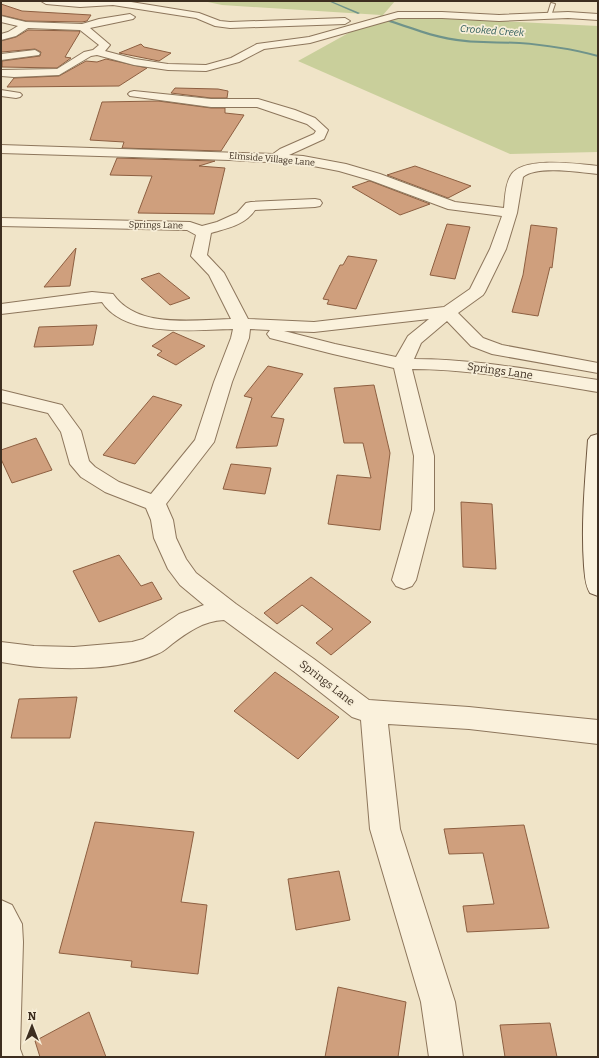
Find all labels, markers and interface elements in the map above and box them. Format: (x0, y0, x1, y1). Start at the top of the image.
water label: Crooked Creek (460, 23, 525, 39)
street label: Elmside Village Lane (229, 150, 316, 168)
street label: Springs Lane (129, 220, 183, 230)
street label: Springs Lane (466, 360, 534, 382)
street label: Springs Lane (297, 657, 357, 709)
north arrow (12, 1006, 52, 1046)
text: N (28, 1010, 37, 1023)

